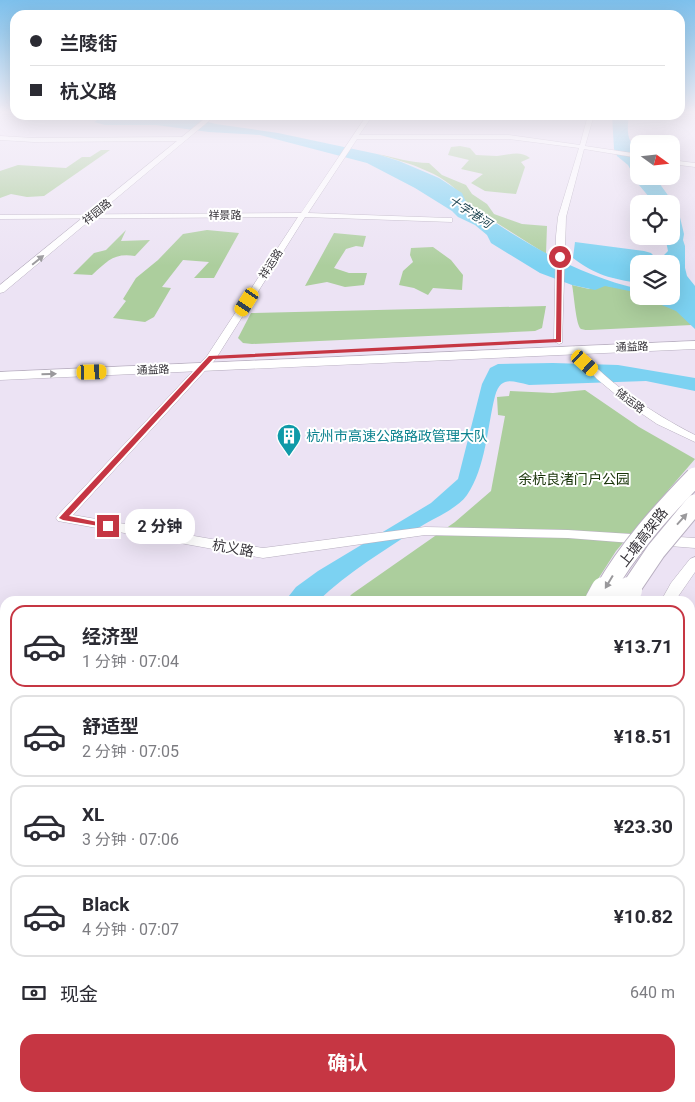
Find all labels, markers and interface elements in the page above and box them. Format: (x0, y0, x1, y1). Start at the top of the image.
text: 兰陵街 (60, 32, 117, 55)
text: 杭义路 (60, 80, 117, 103)
north arrow (630, 135, 680, 185)
map controls (630, 135, 680, 305)
water label: 十字港河 (446, 193, 496, 232)
button: locate (630, 195, 680, 245)
street label: 祥园路 (80, 197, 114, 227)
street label: 祥景路 (209, 209, 242, 222)
route start (549, 246, 571, 268)
street label: 祥运路 (257, 247, 285, 281)
one-way arrow (31, 254, 44, 265)
button: layers (630, 255, 680, 305)
car (232, 285, 261, 319)
street label: 通益路 (615, 340, 649, 354)
car (568, 347, 601, 379)
street label: 通益路 (136, 363, 170, 377)
car (76, 364, 107, 380)
one-way arrow (41, 370, 57, 378)
street label: 储运路 (613, 386, 647, 416)
building icon: 杭州市高速公路路政管理大队 (276, 423, 302, 457)
place label: 杭州市高速公路路政管理大队 (306, 428, 488, 444)
park label: 余杭良渚门户公园 (518, 471, 630, 487)
street label: 上塘高架路 (615, 504, 671, 570)
callout: 2 分钟 (126, 508, 196, 544)
one-way arrow (676, 512, 687, 525)
route end (97, 515, 119, 537)
text: 2 分钟 (137, 517, 183, 536)
street label: 杭义路 (211, 536, 255, 560)
one-way arrow (604, 576, 613, 589)
icon: car (22, 624, 67, 669)
text: 经济型 (82, 625, 139, 648)
text: ¥13.71 (614, 635, 673, 658)
text: 1 分钟 · 07:04 (82, 652, 179, 671)
icon: car (22, 714, 67, 759)
text: 舒适型 (82, 715, 139, 738)
text: ¥18.51 (614, 725, 673, 748)
text: 2 分钟 · 07:05 (82, 742, 179, 761)
text: XL (82, 803, 104, 826)
icon: car (22, 804, 67, 849)
text: ¥23.30 (614, 815, 673, 838)
text: 3 分钟 · 07:06 (82, 830, 179, 849)
text: Black (82, 893, 129, 916)
icon: car (22, 894, 67, 939)
text: ¥10.82 (614, 905, 673, 928)
text: 4 分钟 · 07:07 (82, 920, 179, 939)
icon: cash (20, 979, 48, 1007)
text: 现金 (60, 983, 98, 1006)
text: 640 m (630, 983, 675, 1002)
button: 确认 (20, 1034, 675, 1092)

